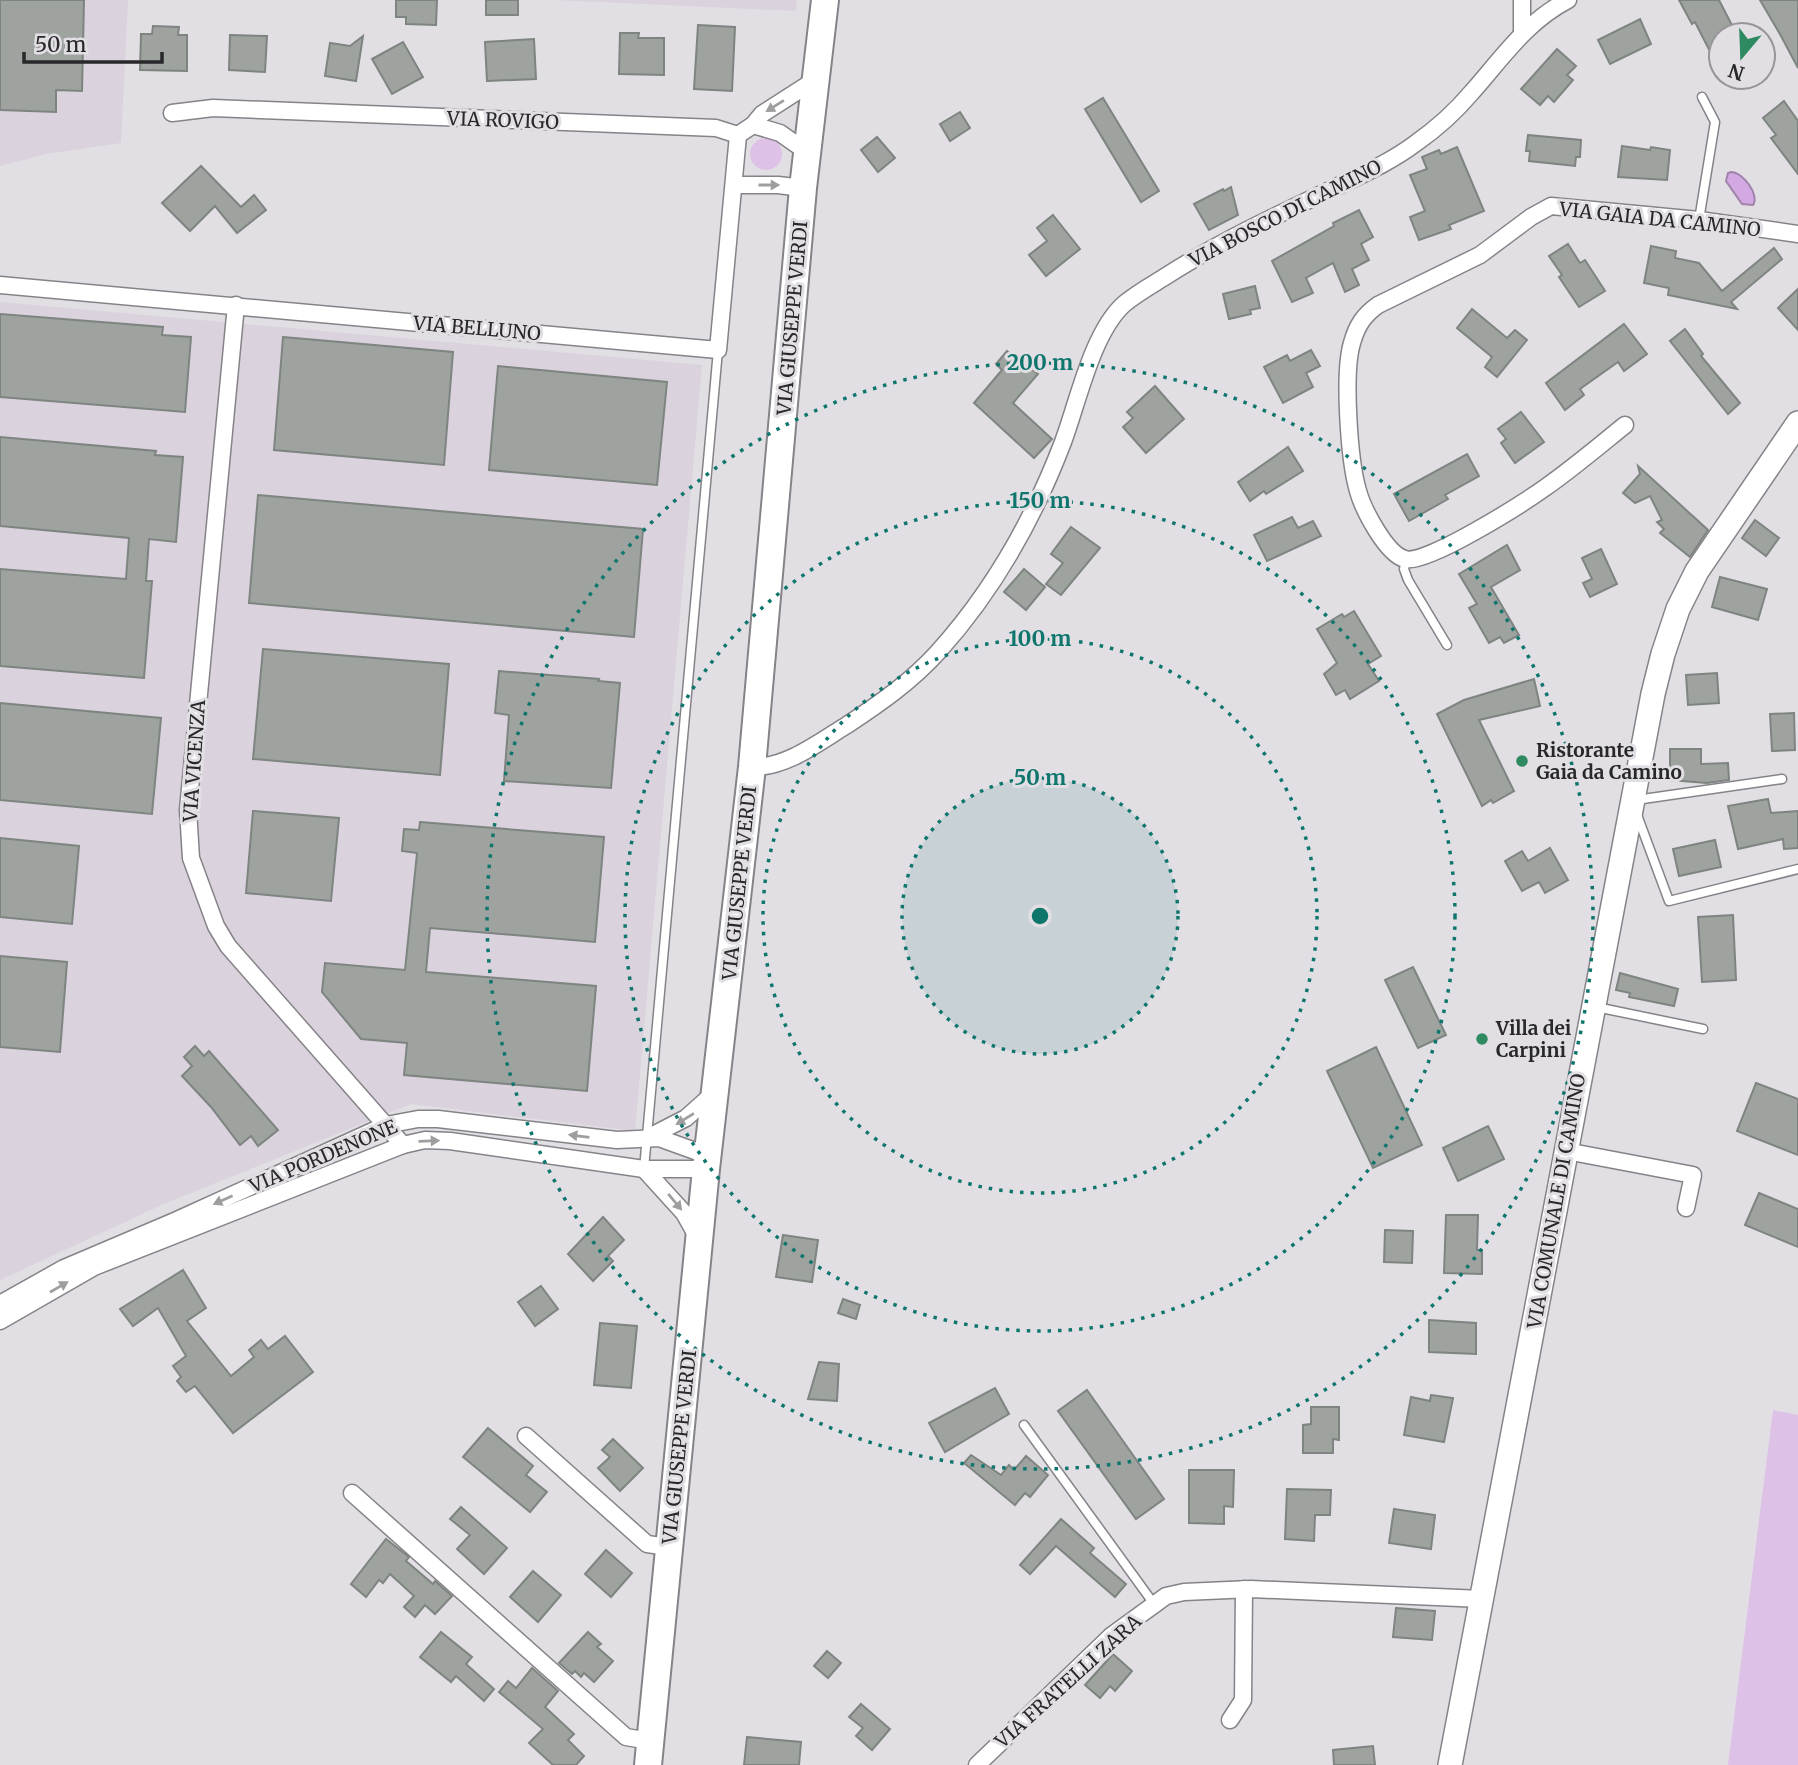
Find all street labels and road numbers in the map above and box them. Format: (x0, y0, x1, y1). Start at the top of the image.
street label: VIA ROVIGO (446, 106, 560, 134)
street label: VIA BOSCO DI CAMINO (1184, 154, 1385, 272)
street label: VIA GAIA DA CAMINO (1557, 196, 1762, 242)
street label: VIA GIUSEPPE VERDI (771, 220, 812, 417)
street label: VIA BELLUNO (411, 310, 542, 346)
street label: VIA VICENZA (178, 698, 210, 824)
street label: VIA GIUSEPPE VERDI (717, 785, 761, 982)
street label: VIA COMUNALE DI CAMINO (1522, 1071, 1590, 1331)
street label: VIA PORDENONE (245, 1114, 400, 1198)
street label: VIA GIUSEPPE VERDI (657, 1349, 701, 1546)
street label: VIA FRATELLI ZARA (989, 1609, 1147, 1754)

